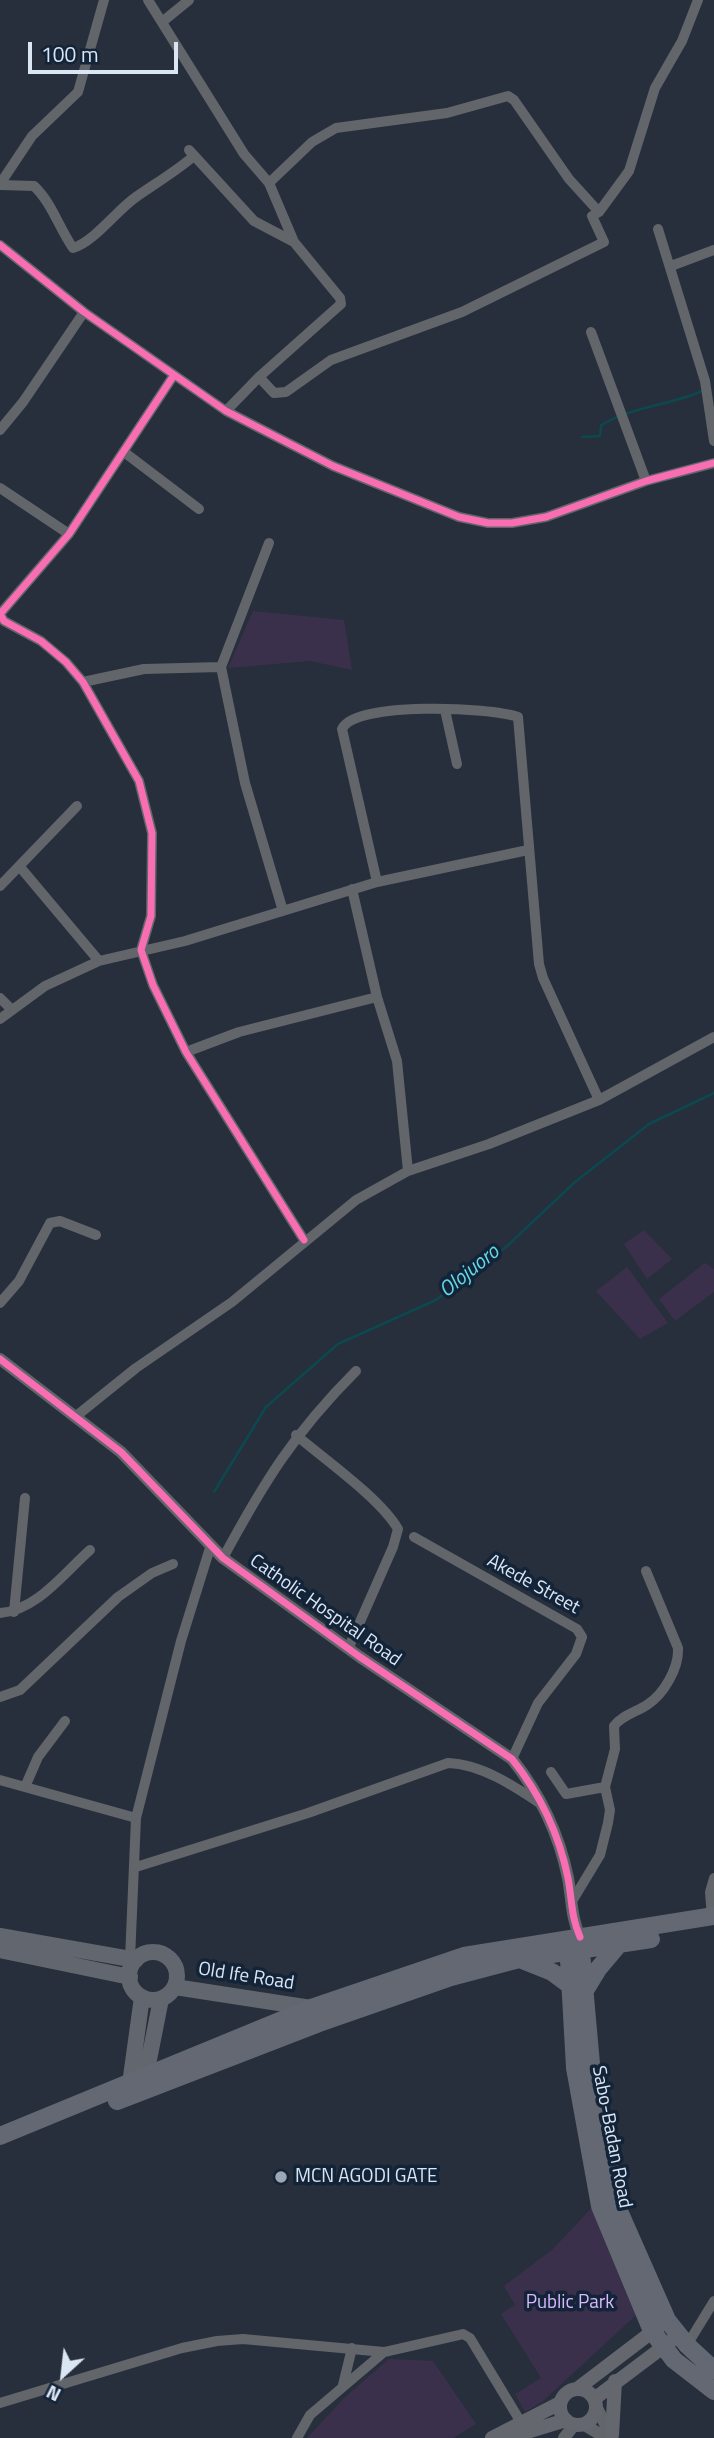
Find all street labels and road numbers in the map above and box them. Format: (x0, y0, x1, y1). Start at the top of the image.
street label: Catholic Hospital Road (245, 1550, 405, 1672)
street label: Akede Street (483, 1550, 583, 1620)
street label: Old Ife Road (196, 1958, 296, 1996)
street label: Sabo-Badan Road (586, 2064, 636, 2210)

